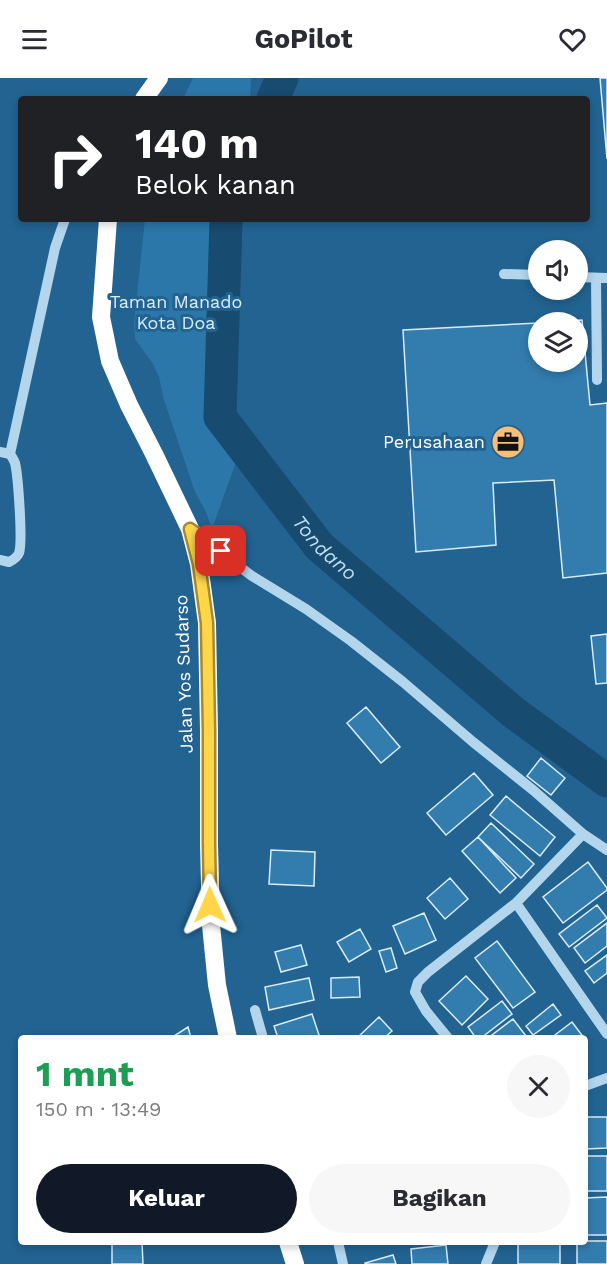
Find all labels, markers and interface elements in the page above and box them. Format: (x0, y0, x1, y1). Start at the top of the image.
icon: menu (18, 23, 51, 56)
text: GoPilot (254, 23, 353, 55)
icon: heart (556, 23, 589, 56)
text: 140 m (135, 119, 259, 168)
icon: right (36, 120, 114, 198)
text: Belok kanan (135, 169, 296, 201)
map controls (528, 240, 588, 372)
button: sound (528, 240, 588, 300)
park label: Taman Manado Kota Doa (110, 291, 242, 333)
button: layers (528, 312, 588, 372)
office icon: Perusahaan (490, 424, 526, 460)
place label: Perusahaan (383, 431, 485, 452)
water label: Tondano (288, 510, 362, 585)
pin (195, 525, 246, 576)
icon: arrive (204, 534, 237, 567)
street label: Jalan Yos Sudarso (170, 594, 197, 754)
position arrow (178, 873, 242, 937)
text: 1 mnt (36, 1053, 134, 1095)
button: close (507, 1055, 570, 1118)
text: 150 m · 13:49 (36, 1097, 161, 1121)
button: Keluar (36, 1164, 297, 1233)
button: Bagikan (309, 1164, 570, 1233)

